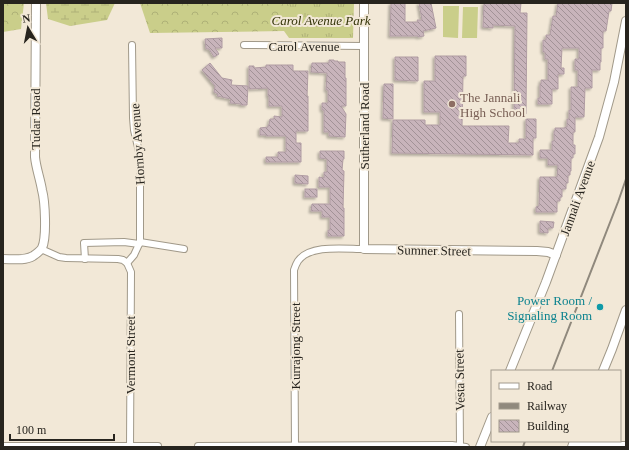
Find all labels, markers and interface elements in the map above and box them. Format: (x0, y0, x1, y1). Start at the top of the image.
north arrow (8, 8, 48, 48)
text: N (21, 12, 31, 25)
park label: Carol Avenue Park (272, 13, 371, 28)
street label: Carol Avenue (269, 39, 340, 54)
street label: Sutherland Road (357, 82, 372, 170)
street label: Tudar Road (28, 88, 43, 150)
place label: The Jannali High School (460, 90, 526, 120)
marker: The Jannali High School (447, 99, 457, 109)
street label: Hornby Avenue (127, 102, 148, 185)
street label: Jannali Avenue (557, 158, 598, 238)
street label: Sumner Street (397, 242, 472, 259)
place label: Power Room / Signaling Room (507, 293, 592, 323)
street label: Kurrajong Street (288, 302, 303, 390)
marker: Power Room / Signaling Room (595, 302, 605, 312)
street label: Vermont Street (123, 315, 138, 394)
street label: Vesta Street (451, 349, 468, 411)
legend (491, 370, 621, 442)
text: Road (527, 379, 552, 393)
text: Railway (527, 399, 567, 413)
scale bar (10, 416, 114, 442)
text: Building (527, 419, 569, 433)
text: 100 m (16, 423, 47, 437)

